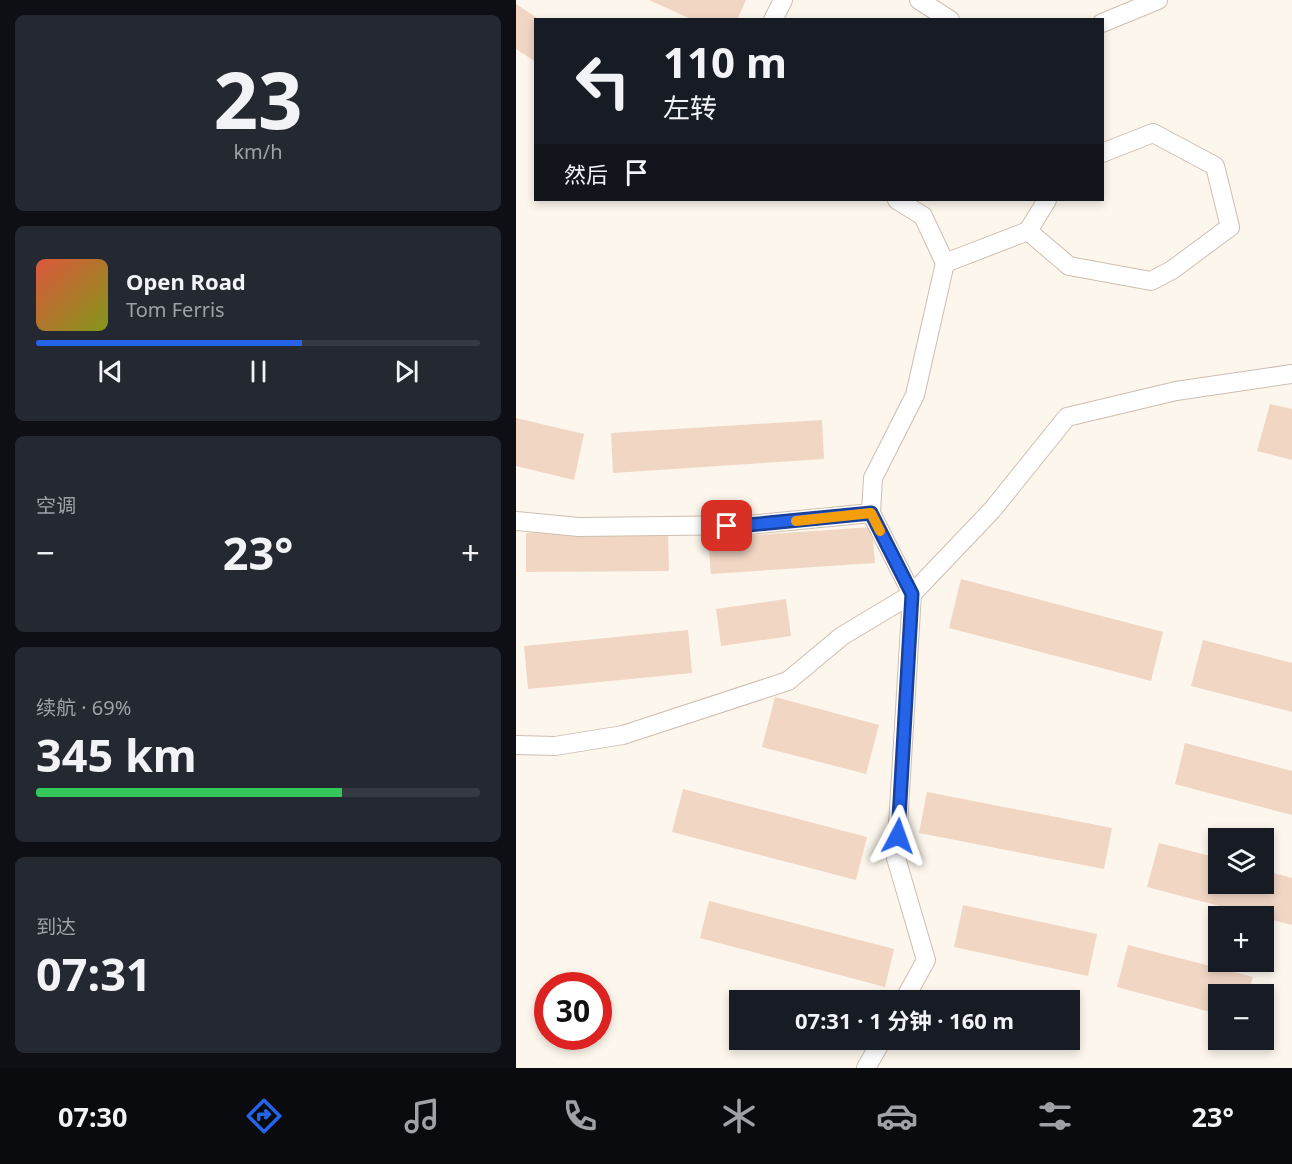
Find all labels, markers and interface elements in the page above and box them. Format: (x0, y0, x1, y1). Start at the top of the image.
text: 110 m (663, 33, 787, 90)
icon: left (564, 42, 642, 120)
text: 23 (213, 46, 303, 152)
text: 左转 (663, 89, 717, 126)
text: km/h (233, 138, 283, 165)
icon: arrive (620, 156, 653, 189)
text: 然后 (564, 159, 608, 189)
text: Open Road (126, 266, 246, 296)
text: Tom Ferris (126, 296, 225, 323)
icon: previous (94, 355, 127, 388)
icon: pause (242, 355, 275, 388)
icon: next (390, 355, 423, 388)
text: 空调 (36, 492, 76, 519)
pin (701, 500, 752, 551)
icon: arrive (710, 509, 743, 542)
text: 23° (223, 522, 293, 583)
text: − (36, 530, 55, 575)
text: + (461, 530, 480, 575)
text: 续航 · 69% (36, 694, 131, 721)
text: 345 km (36, 724, 197, 785)
position arrow (866, 804, 930, 868)
map controls (1208, 828, 1274, 1050)
button: layers (1208, 828, 1274, 894)
button: + (1208, 906, 1274, 972)
text: 到达 (36, 913, 76, 940)
text: 07:31 (36, 943, 152, 1004)
speed limit sign: 30 (534, 972, 612, 1050)
button: − (1208, 984, 1274, 1050)
text: 07:31 · 1 分钟 · 160 m (795, 1005, 1014, 1035)
icon: directions (243, 1095, 285, 1137)
icon: music (401, 1095, 443, 1137)
icon: phone (559, 1095, 601, 1137)
icon: climate (718, 1095, 760, 1137)
icon: car (876, 1095, 918, 1137)
icon: filters (1034, 1095, 1076, 1137)
text: 07:30 (58, 1098, 127, 1135)
text: 23° (1192, 1098, 1234, 1135)

